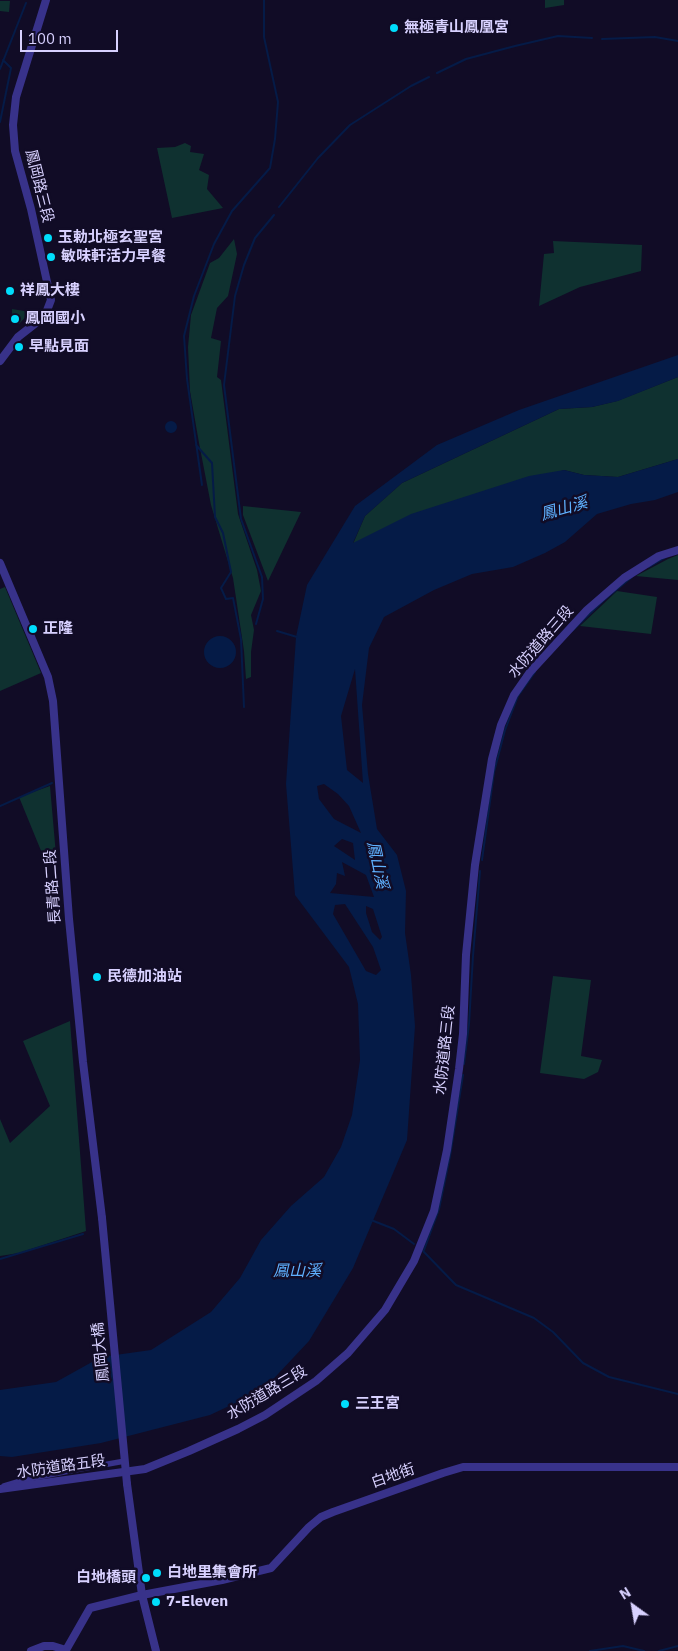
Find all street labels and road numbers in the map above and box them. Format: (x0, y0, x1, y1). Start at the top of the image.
street label: 鳳岡路三段 (21, 147, 57, 225)
street label: 水防道路三段 (505, 602, 577, 682)
street label: 長青路二段 (41, 849, 65, 925)
street label: 水防道路三段 (431, 1004, 459, 1096)
street label: 鳳岡大橋 (89, 1321, 113, 1383)
street label: 水防道路三段 (224, 1362, 310, 1424)
street label: 水防道路五段 (15, 1452, 107, 1482)
street label: 白地街 (369, 1460, 417, 1492)

